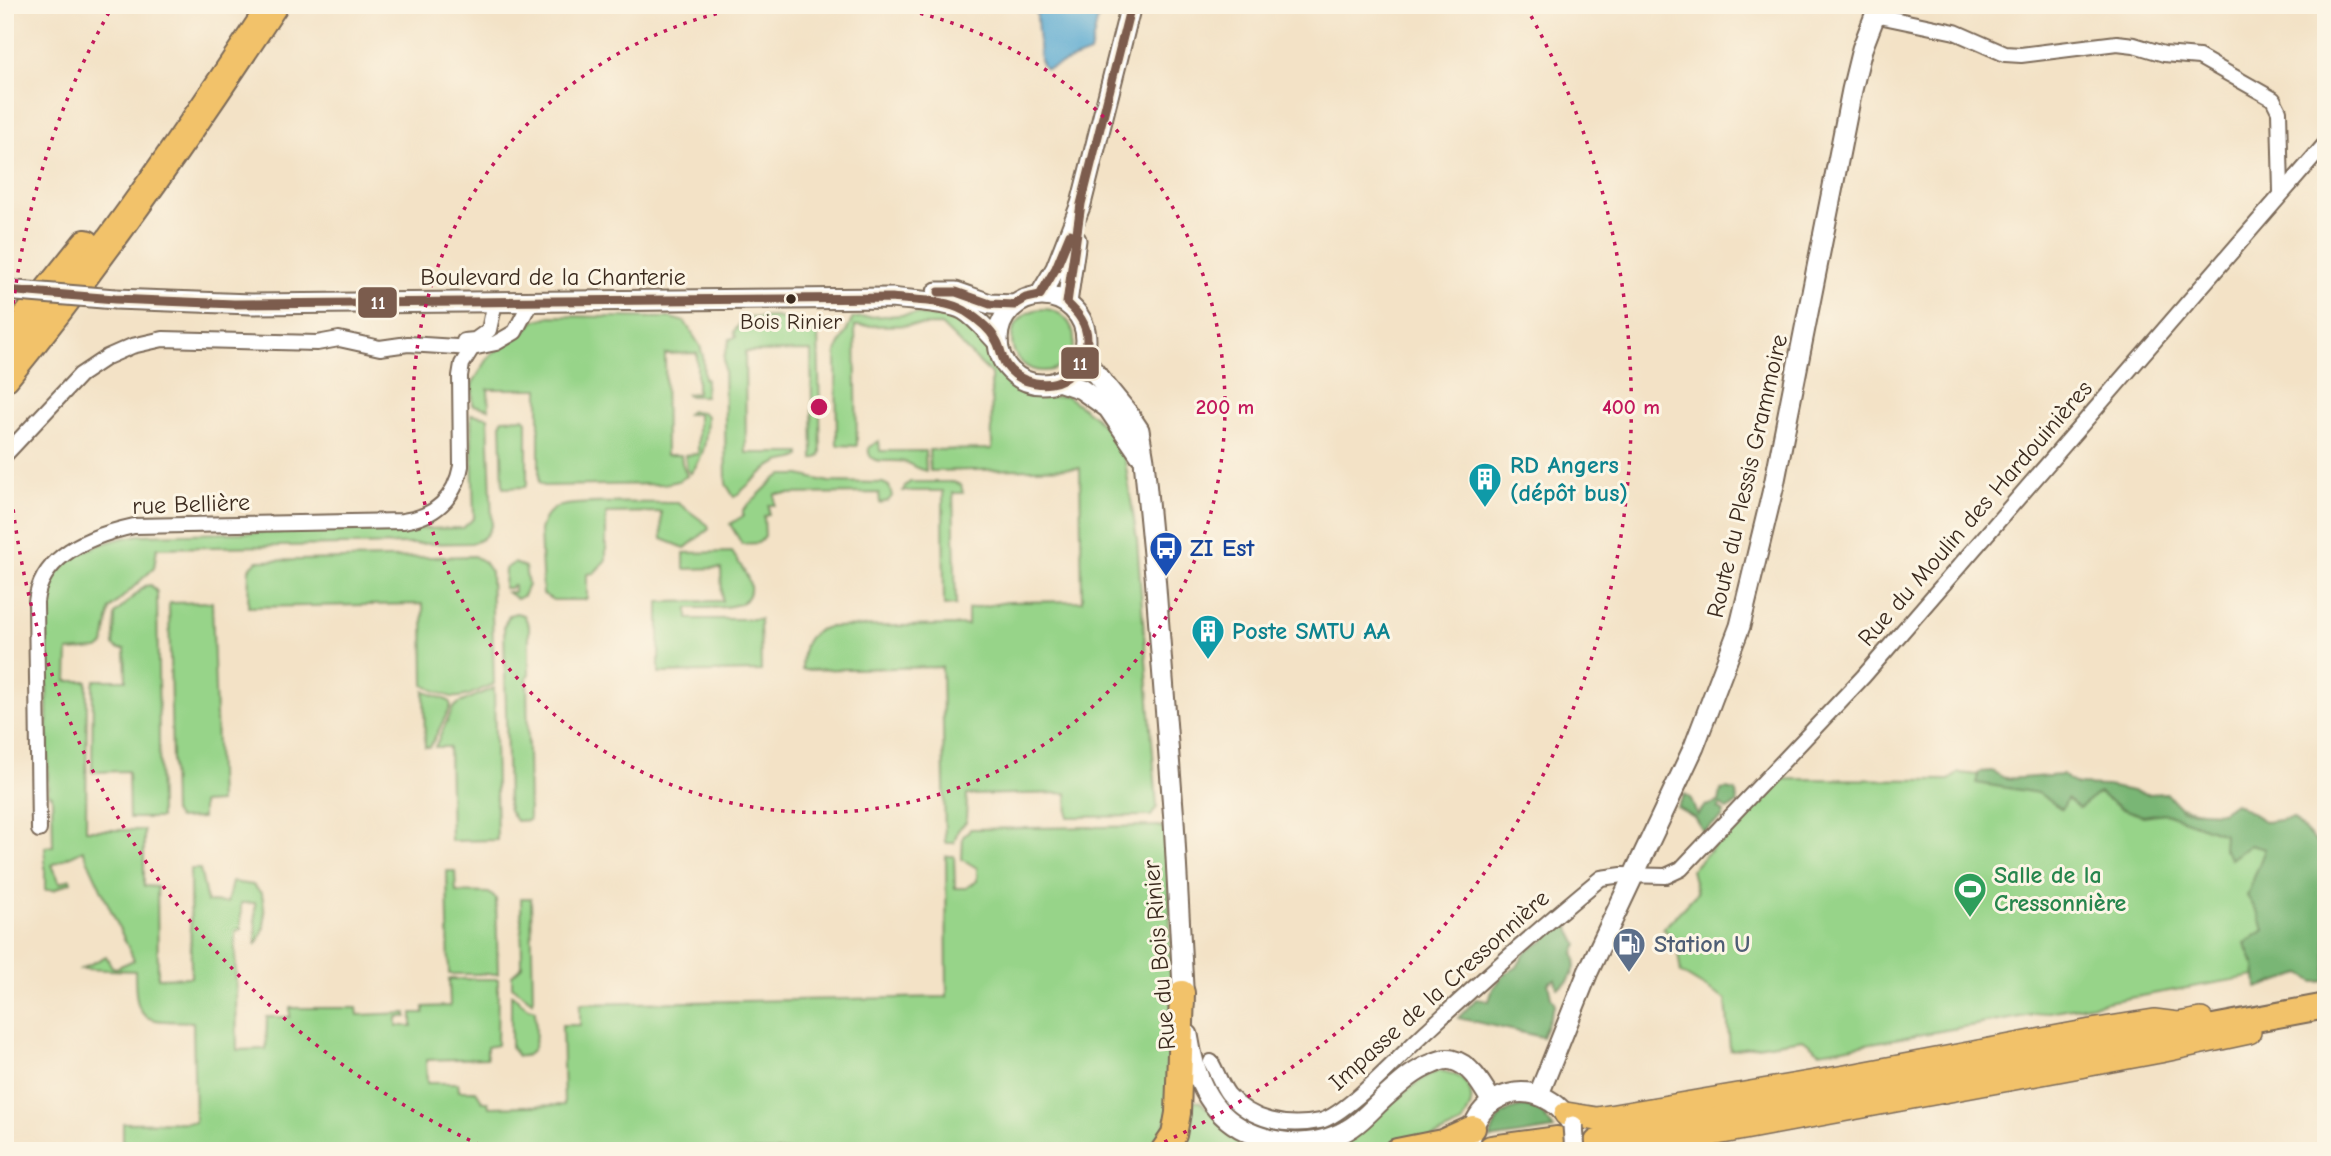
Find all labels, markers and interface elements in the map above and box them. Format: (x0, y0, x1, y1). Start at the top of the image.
street label: Boulevard de la Chanterie (420, 263, 686, 291)
line badge: 11 (357, 286, 398, 319)
text: 11 (371, 292, 385, 314)
marker: Bois Rinier (784, 292, 798, 306)
place label: Bois Rinier (740, 309, 842, 335)
street label: Route du Plessis Grammoire (1701, 332, 1793, 620)
line badge: 11 (1060, 346, 1100, 380)
text: 11 (1073, 353, 1087, 375)
street label: Rue du Moulin des Hardouinières (1852, 374, 2098, 652)
centre of rings (807, 395, 831, 419)
text: 200 m (1196, 395, 1254, 419)
text: 400 m (1602, 395, 1660, 419)
place label: RD Angers (dépôt bus) (1510, 451, 1628, 507)
building icon: RD Angers (dépôt bus) (1466, 460, 1504, 509)
street label: rue Bellière (132, 488, 250, 520)
bus stop icon: ZI Est (1147, 529, 1185, 578)
place label: ZI Est (1190, 534, 1255, 562)
building icon: Poste SMTU AA (1189, 612, 1227, 661)
place label: Poste SMTU AA (1232, 617, 1391, 645)
street label: Rue du Bois Rinier (1137, 858, 1181, 1051)
place label: Salle de la Cressonnière (1994, 861, 2127, 917)
sports icon: Salle de la Cressonnière (1951, 870, 1989, 919)
street label: Impasse de la Cressonnière (1323, 884, 1555, 1096)
fuel station icon: Station U (1610, 925, 1648, 974)
place label: Station U (1654, 930, 1750, 958)

